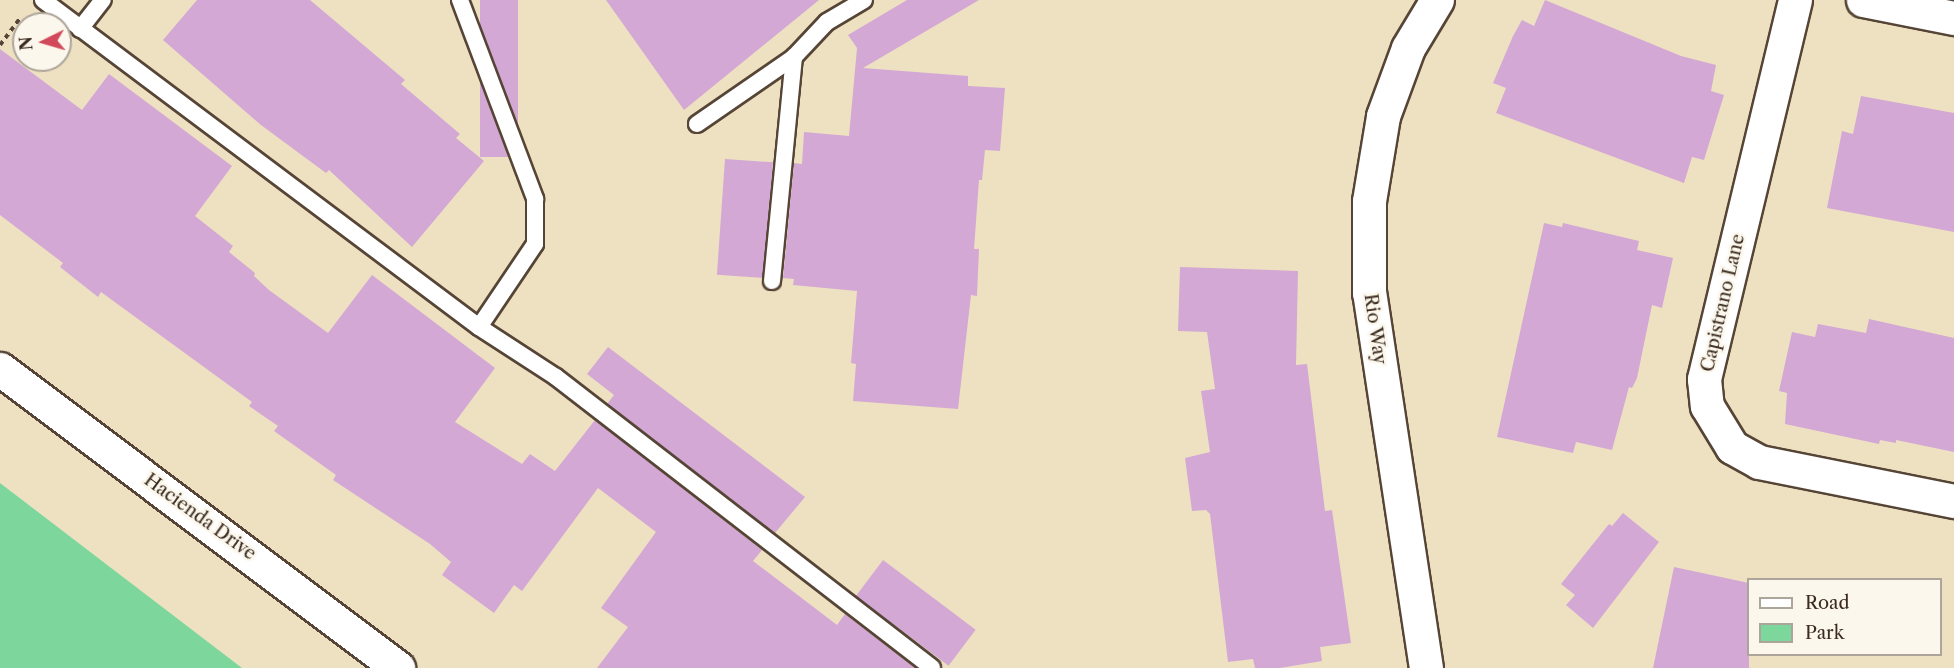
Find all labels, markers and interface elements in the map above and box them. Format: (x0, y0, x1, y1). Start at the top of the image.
north arrow (12, 12, 72, 72)
text: N (15, 36, 37, 51)
street label: Capistrano Lane (1697, 232, 1749, 374)
street label: Rio Way (1359, 292, 1391, 366)
street label: Hacienda Drive (140, 469, 260, 565)
legend (1747, 578, 1942, 656)
text: Road (1805, 592, 1850, 614)
text: Park (1805, 622, 1844, 644)

